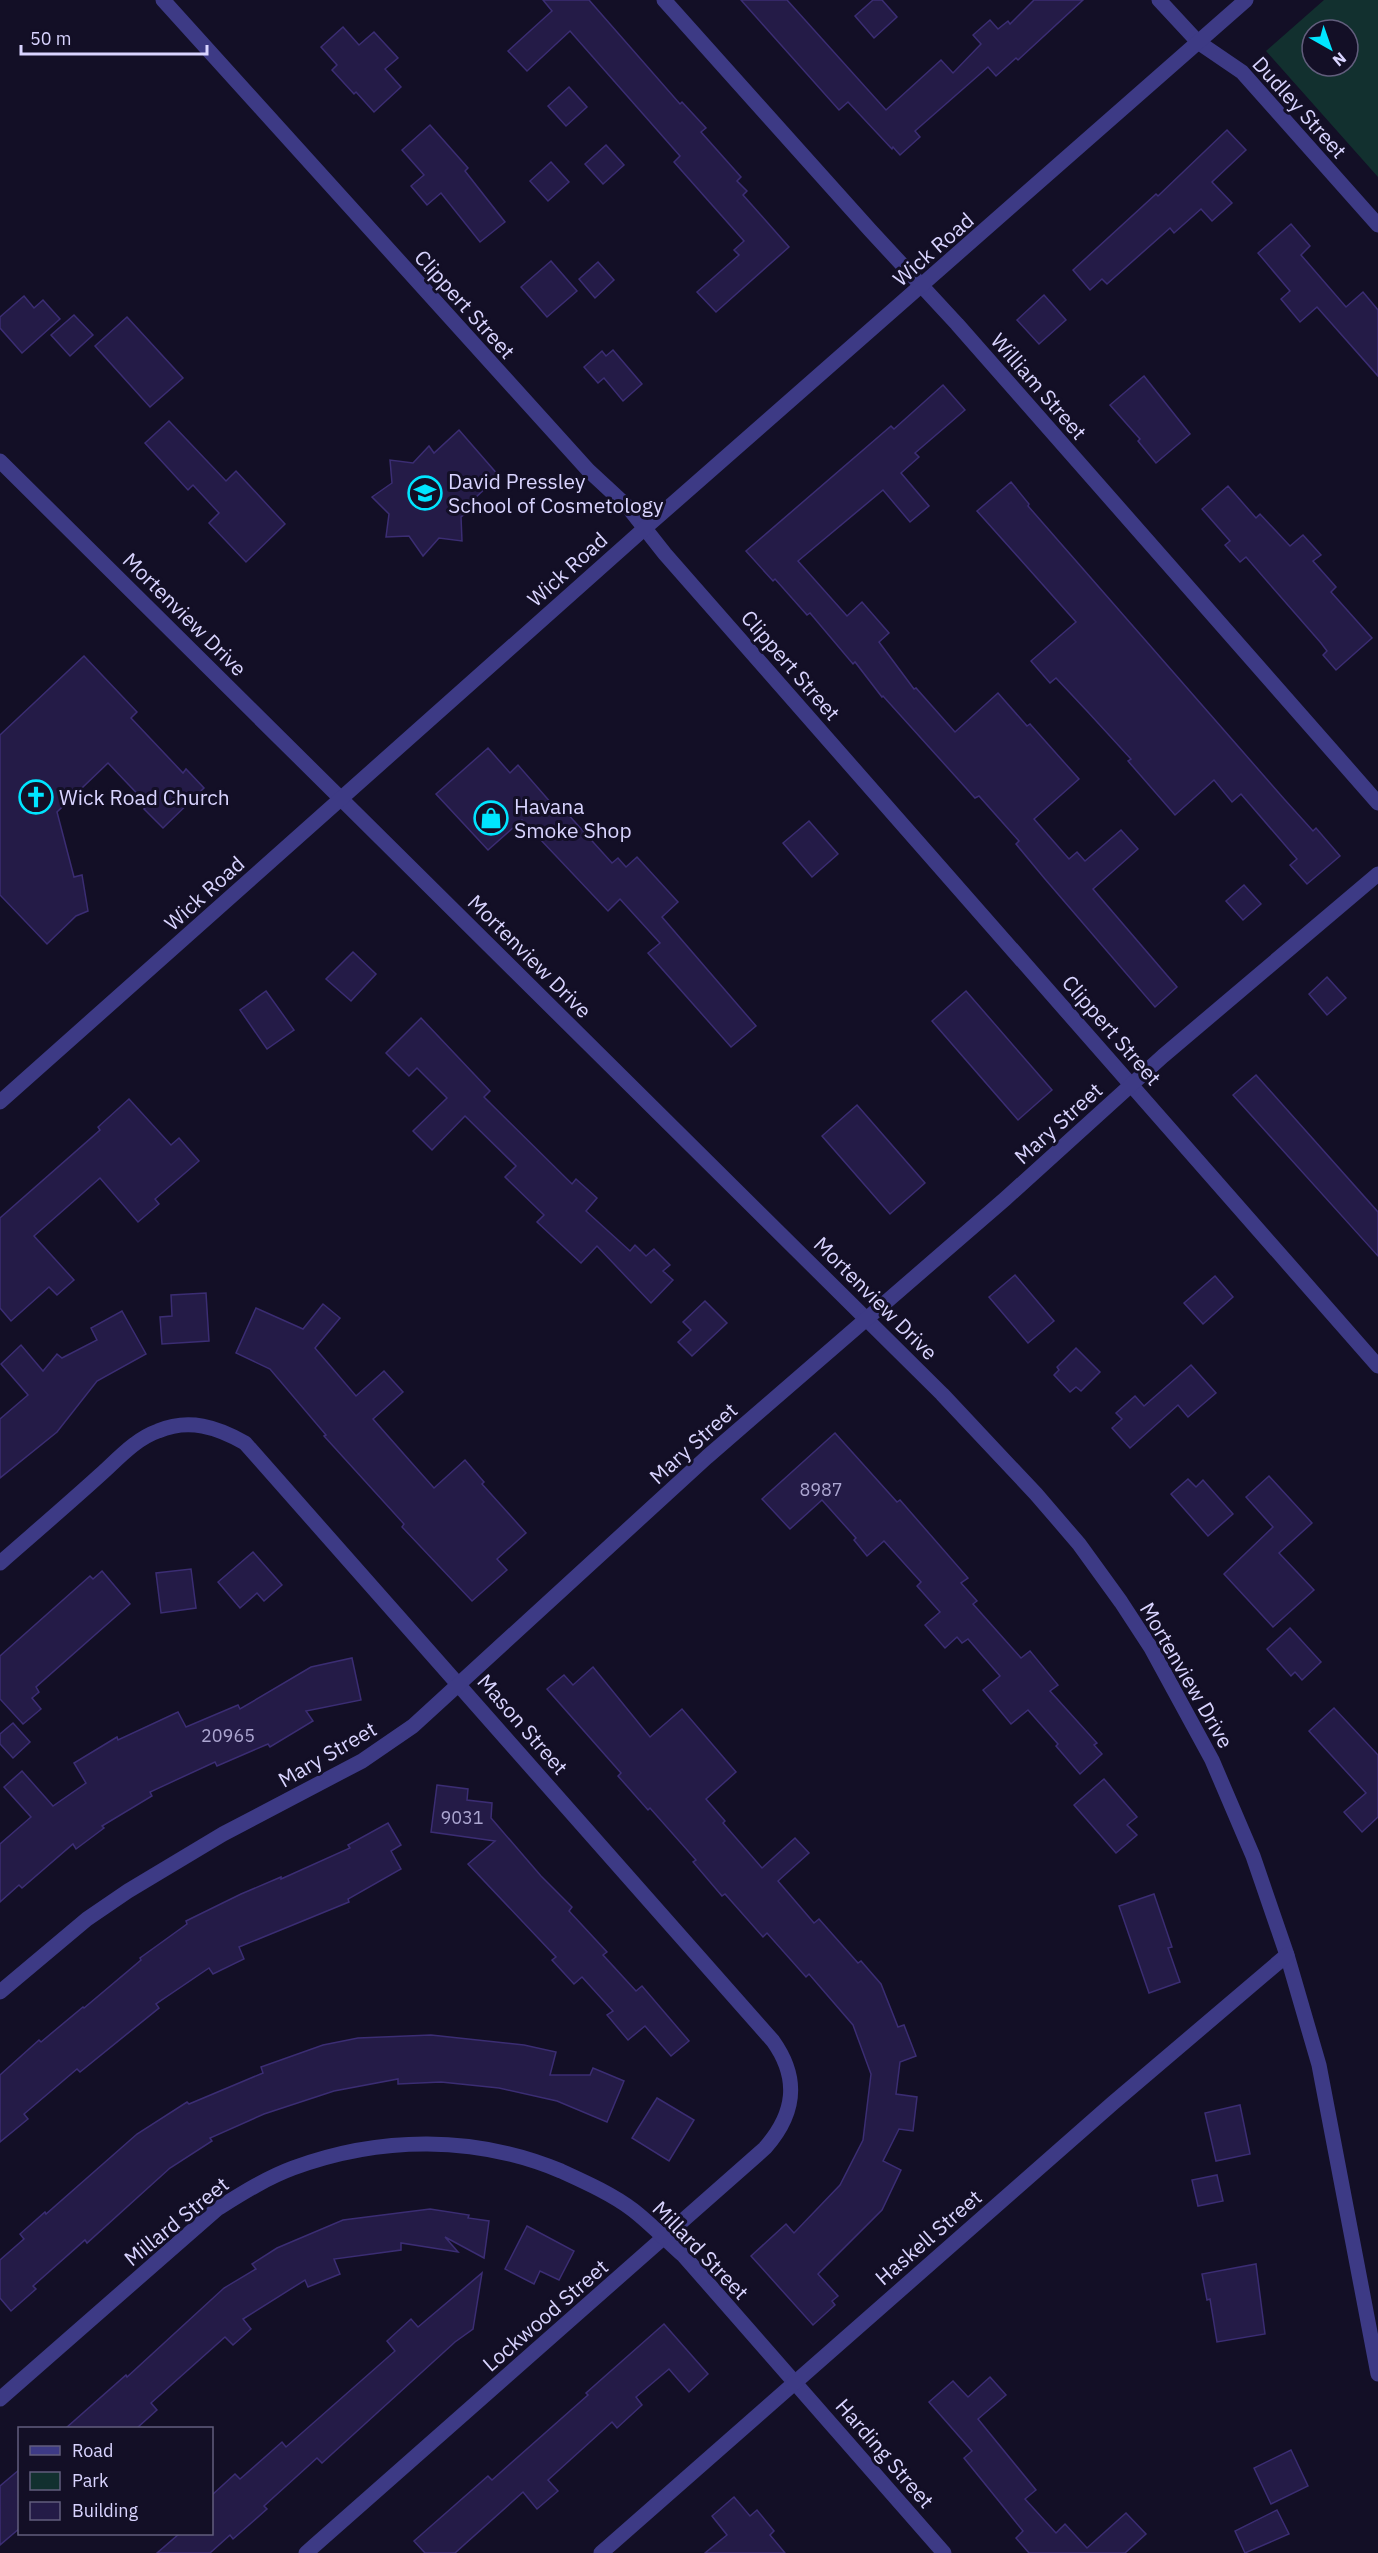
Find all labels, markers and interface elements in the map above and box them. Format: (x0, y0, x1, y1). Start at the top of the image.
scale bar (21, 18, 207, 56)
north arrow (1300, 18, 1360, 78)
text: 50 m (30, 27, 72, 50)
text: N (1329, 48, 1351, 71)
street label: Dudley Street (1247, 50, 1353, 164)
street label: Wick Road (887, 206, 979, 292)
street label: Clippert Street (409, 243, 521, 365)
street label: William Street (985, 327, 1093, 445)
place label: David Pressley School of Cosmetology (448, 467, 664, 519)
school or university icon: David Pressley School of Cosmetology (407, 475, 443, 511)
street label: Wick Road (521, 526, 613, 612)
street label: Mortenview Drive (117, 546, 253, 682)
street label: Clippert Street (735, 604, 847, 726)
church icon: Wick Road Church (18, 779, 54, 815)
place label: Wick Road Church (59, 783, 230, 811)
place label: Havana Smoke Shop (514, 792, 632, 844)
shop icon: Havana Smoke Shop (473, 800, 509, 836)
street label: Wick Road (158, 850, 250, 936)
street label: Mortenview Drive (462, 888, 598, 1024)
street label: Clippert Street (1056, 969, 1168, 1091)
street label: Mary Street (1008, 1076, 1108, 1170)
street label: Mortenview Drive (808, 1230, 944, 1366)
street label: Mary Street (643, 1396, 743, 1490)
house number: 8987 (799, 1478, 843, 1501)
street label: Mortenview Drive (1134, 1597, 1240, 1753)
street label: Mason Street (472, 1668, 574, 1780)
street label: Mary Street (273, 1715, 381, 1793)
house number: 20965 (201, 1724, 255, 1747)
house number: 9031 (440, 1806, 484, 1829)
street label: Millard Street (118, 2170, 234, 2272)
street label: Haskell Street (869, 2183, 987, 2291)
street label: Millard Street (647, 2195, 755, 2305)
street label: Lockwood Street (476, 2253, 614, 2377)
street label: Harding Street (830, 2392, 940, 2514)
legend (18, 2427, 213, 2535)
text: Road (72, 2439, 113, 2462)
text: Park (72, 2469, 109, 2492)
text: Building (72, 2499, 139, 2522)

